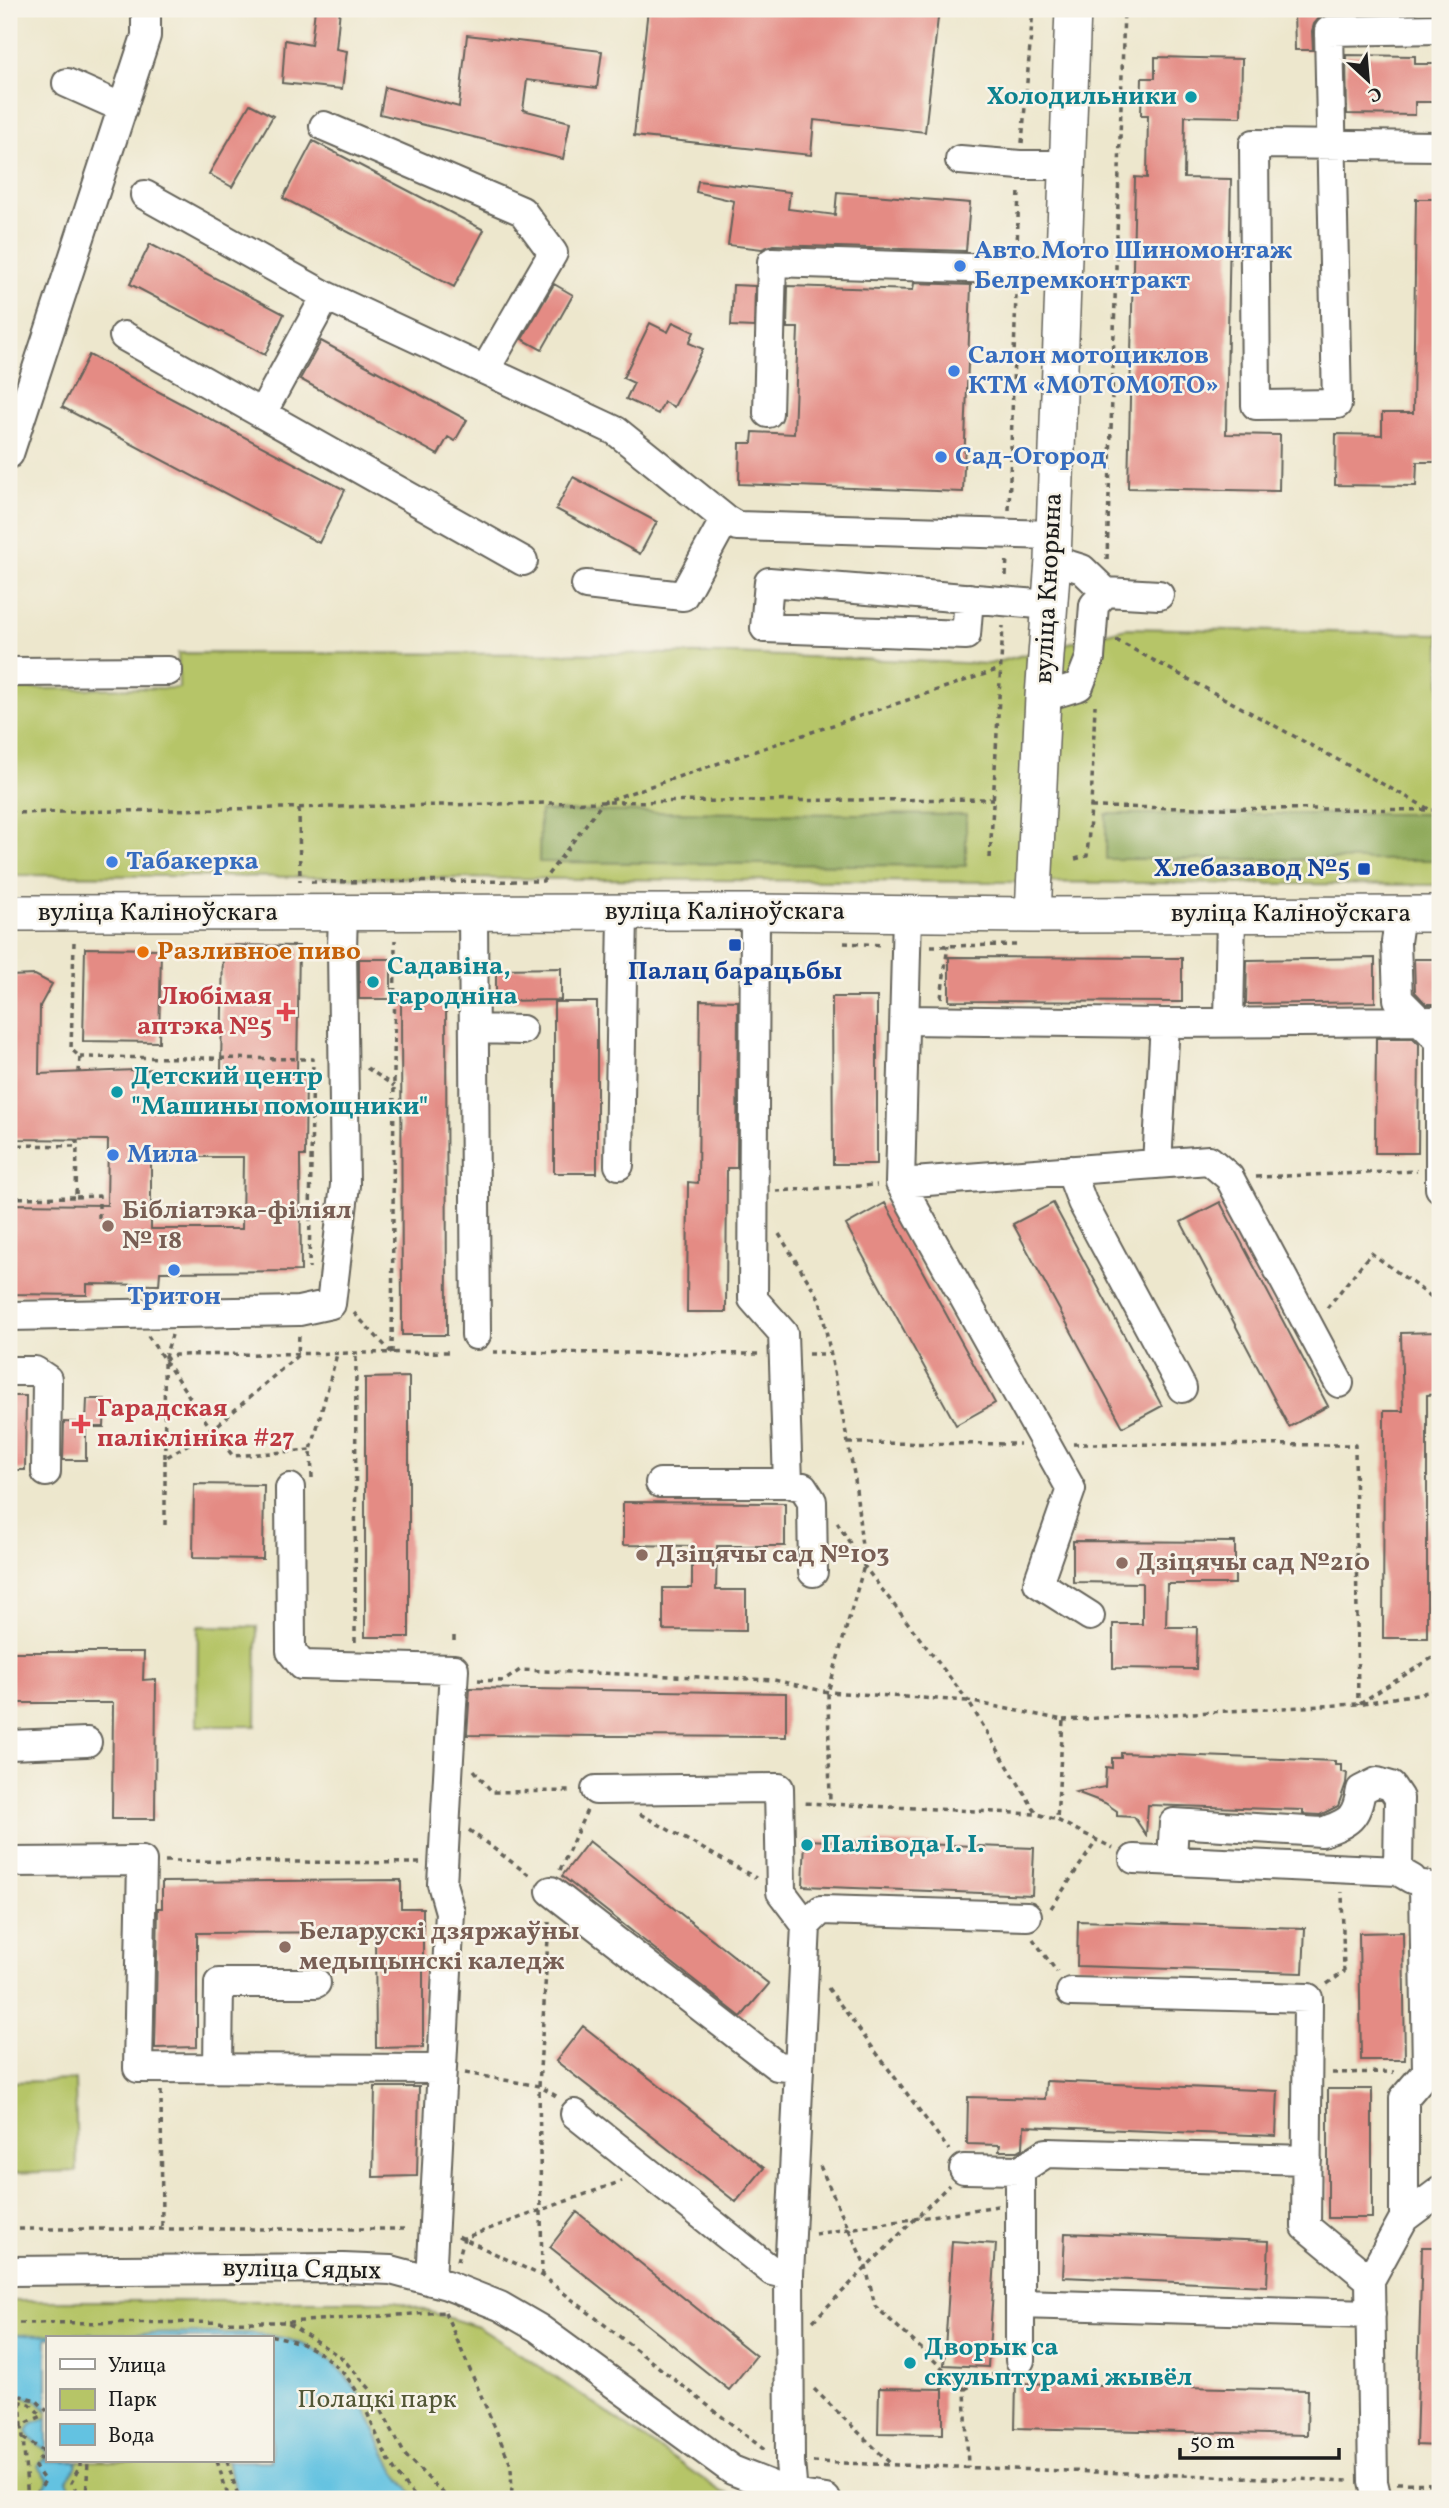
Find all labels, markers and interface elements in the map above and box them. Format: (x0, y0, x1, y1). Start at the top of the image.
north arrow (1334, 46, 1404, 116)
place label: Холодильники (986, 79, 1177, 115)
text: С (1363, 79, 1386, 108)
marker: Холодильники (1183, 89, 1199, 105)
place label: Авто Мото Шиномонтаж Белремконтракт (974, 233, 1293, 299)
marker: Авто Мото Шиномонтаж Белремконтракт (952, 258, 968, 274)
place label: Салон мотоциклов КТМ «МОТОМОТО» (968, 338, 1219, 404)
marker: Салон мотоциклов КТМ «МОТОМОТО» (946, 363, 962, 379)
place label: Сад-Огород (955, 439, 1107, 475)
marker: Сад-Огород (933, 449, 949, 465)
street label: вуліца Кнорына (1026, 492, 1072, 684)
place label: Табакерка (126, 844, 259, 880)
place label: Хлебазавод №5 (1153, 851, 1350, 887)
marker: Табакерка (104, 854, 120, 870)
marker: Хлебазавод №5 (1356, 861, 1372, 877)
street label: вуліца Каліноўскага (605, 894, 845, 930)
street label: вуліца Каліноўскага (38, 895, 278, 931)
street label: вуліца Каліноўскага (1171, 896, 1411, 932)
place label: Разливное пиво (157, 934, 361, 970)
marker: Палац барацьбы (727, 937, 743, 953)
marker: Разливное пиво (135, 944, 151, 960)
place label: Садавіна, гародніна (387, 949, 518, 1015)
place label: Палац барацьбы (628, 954, 842, 990)
marker: Садавіна, гародніна (365, 974, 381, 990)
place label: Любімая аптэка №5 (137, 979, 272, 1045)
marker: Любімая аптэка №5 (278, 1004, 294, 1020)
place label: Детский центр "Машины помощники" (131, 1059, 428, 1125)
marker: Детский центр "Машины помощники" (109, 1084, 125, 1100)
place label: Мила (127, 1137, 198, 1173)
marker: Мила (105, 1147, 121, 1163)
place label: Бібліатэка-філіял № 18 (122, 1193, 351, 1259)
marker: Бібліатэка-філіял № 18 (100, 1218, 116, 1234)
marker: Тритон (166, 1262, 182, 1278)
place label: Тритон (127, 1279, 221, 1315)
place label: Гарадская паліклініка #27 (97, 1391, 295, 1457)
marker: Гарадская паліклініка #27 (71, 1414, 91, 1434)
place label: Дзіцячы сад №103 (656, 1537, 889, 1573)
place label: Дзіцячы сад №210 (1136, 1545, 1370, 1581)
marker: Дзіцячы сад №103 (634, 1547, 650, 1563)
marker: Дзіцячы сад №210 (1114, 1555, 1130, 1571)
place label: Палівода І. І. (821, 1827, 985, 1863)
marker: Палівода І. І. (799, 1837, 815, 1853)
place label: Беларускі дзяржаўны медыцынскі каледж (299, 1914, 580, 1980)
marker: Беларускі дзяржаўны медыцынскі каледж (277, 1939, 293, 1955)
street label: вуліца Сядых (222, 2251, 382, 2289)
place label: Дворык са скульптурамі жывёл (924, 2330, 1192, 2396)
legend (46, 2336, 273, 2462)
text: Улица (108, 2352, 166, 2381)
marker: Дворык са скульптурамі жывёл (902, 2355, 918, 2371)
park label: Полацкі парк (297, 2382, 457, 2418)
text: Парк (108, 2386, 157, 2415)
scale bar (1180, 2417, 1339, 2461)
text: Вода (108, 2422, 155, 2451)
text: 50 m (1190, 2428, 1235, 2457)

